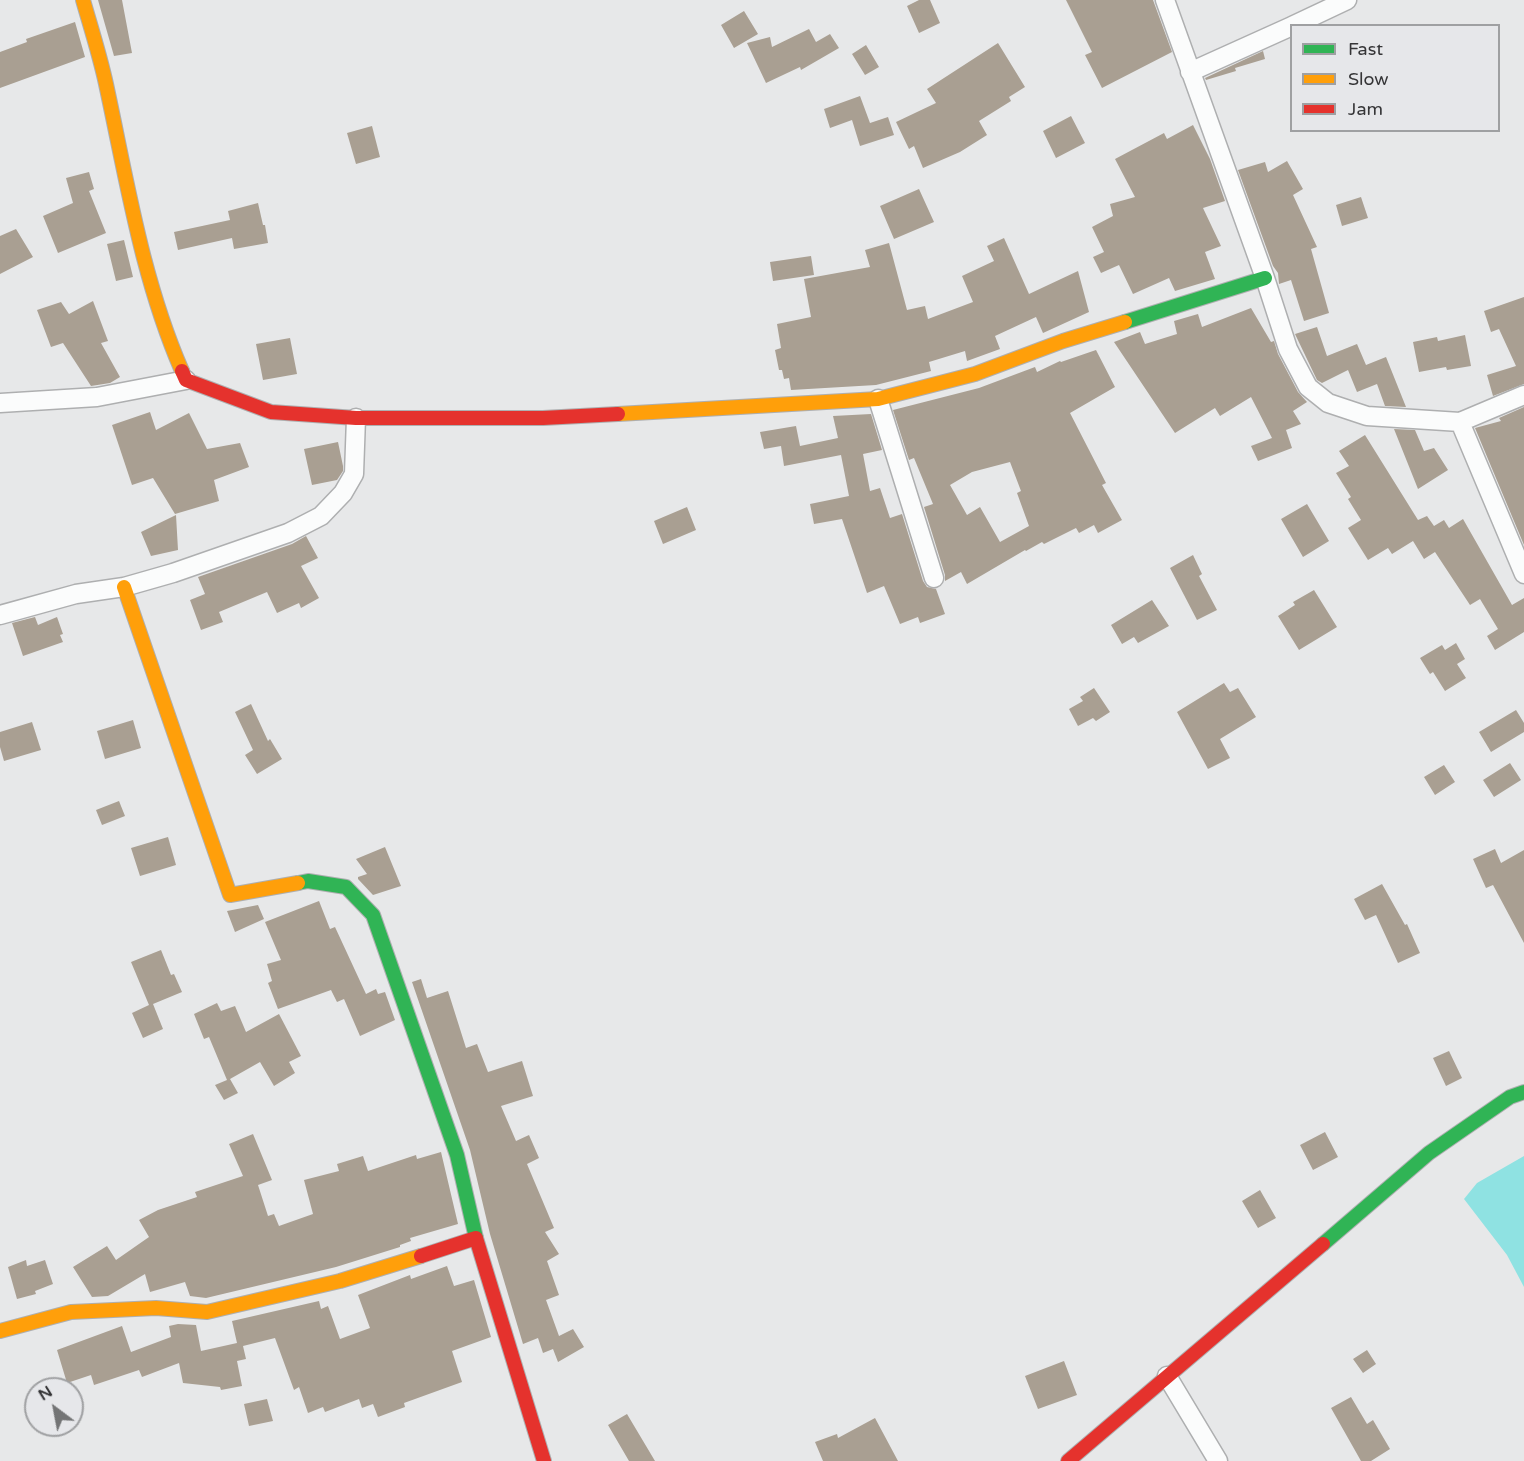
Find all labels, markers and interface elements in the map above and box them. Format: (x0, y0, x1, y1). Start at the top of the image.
legend (1290, 24, 1500, 132)
text: Fast (1348, 38, 1383, 60)
text: Slow (1348, 68, 1389, 90)
text: Jam (1348, 98, 1383, 120)
north arrow (24, 1377, 84, 1437)
text: N (35, 1382, 56, 1405)

